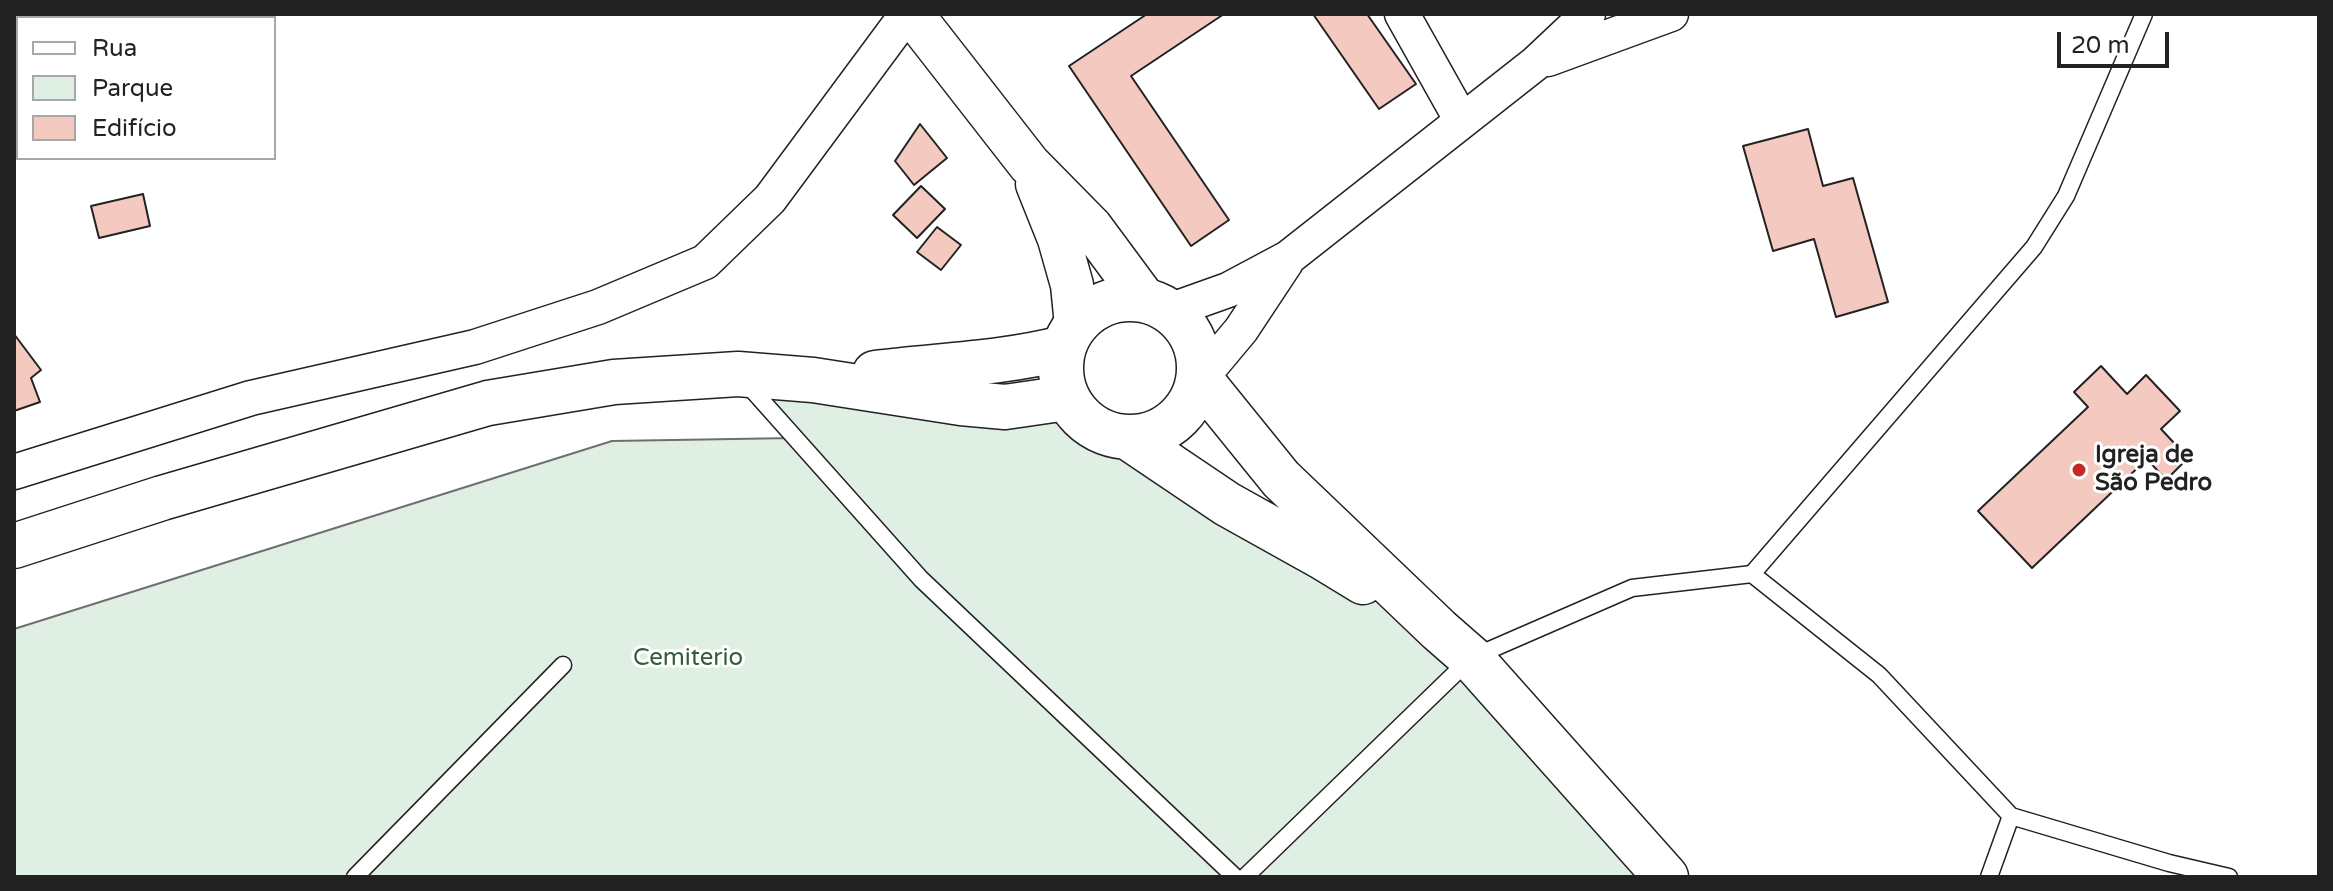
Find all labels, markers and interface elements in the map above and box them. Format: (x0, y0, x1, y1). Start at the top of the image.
legend (16, 16, 276, 160)
scale bar (2061, 16, 2173, 66)
text: 20 m (2071, 31, 2129, 60)
text: Rua (92, 34, 137, 63)
text: Parque (92, 74, 173, 103)
text: Edifício (92, 114, 177, 143)
place label: Igreja de São Pedro (2095, 442, 2212, 498)
marker: Igreja de São Pedro (2070, 461, 2088, 479)
park label: Cemiterio (633, 645, 743, 673)

